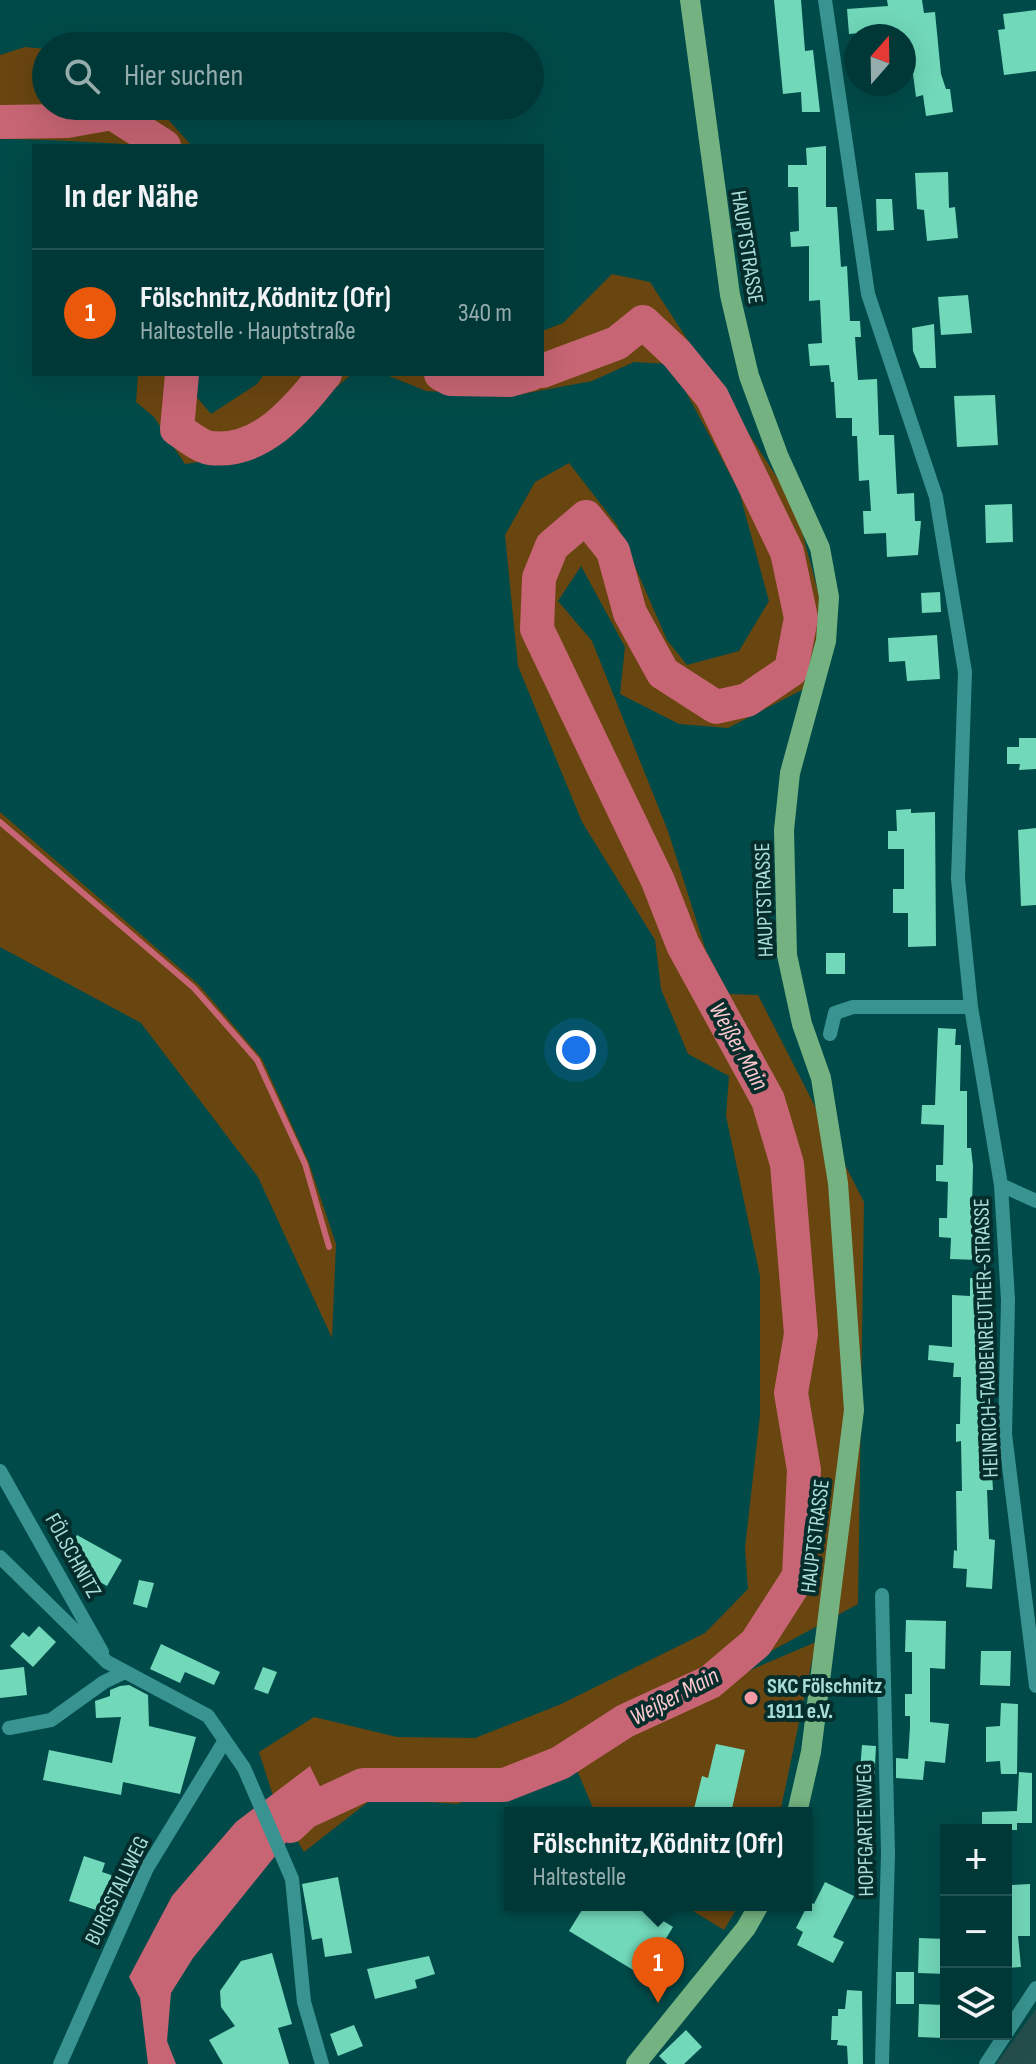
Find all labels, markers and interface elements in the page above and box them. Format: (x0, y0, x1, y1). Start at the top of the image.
north arrow (844, 24, 916, 96)
search box (32, 32, 544, 120)
icon: search (60, 54, 104, 98)
text: Hier suchen (124, 58, 243, 94)
text: In der Nähe (64, 176, 199, 217)
street label: HAUPTSTRASSE (724, 189, 769, 306)
text: Fölschnitz,Ködnitz (Ofr) (140, 280, 391, 316)
text: 1 (85, 298, 95, 329)
text: 340 m (458, 298, 512, 329)
text: Haltestelle · Hauptstraße (140, 316, 356, 347)
street label: HAUPTSTRASSE (749, 842, 780, 958)
water label: Weißer Main (703, 997, 775, 1095)
your location (556, 1030, 596, 1070)
street label: HEINRICH-TAUBENREUTHER-STRASSE (968, 1198, 1005, 1478)
street label: HAUPTSTRASSE (795, 1478, 836, 1595)
street label: FÖLSCHNITZ (39, 1509, 107, 1603)
water label: Weißer Main (625, 1661, 724, 1732)
place label: SKC Fölschnitz 1911 e.V. (767, 1673, 883, 1725)
marker: SKC Fölschnitz 1911 e.V. (742, 1689, 760, 1707)
street label: HOPFGARTENWEG (851, 1763, 880, 1897)
popup (504, 1807, 812, 1911)
map controls (940, 1824, 1012, 2040)
button: + (940, 1824, 1012, 1896)
text: Fölschnitz,Ködnitz (Ofr) (532, 1826, 784, 1862)
street label: BURGSTALLWEG (79, 1832, 155, 1950)
text: Haltestelle (532, 1862, 626, 1893)
button: − (940, 1896, 1012, 1968)
pin: 1 (632, 1937, 684, 2003)
button: layers (940, 1968, 1012, 2040)

